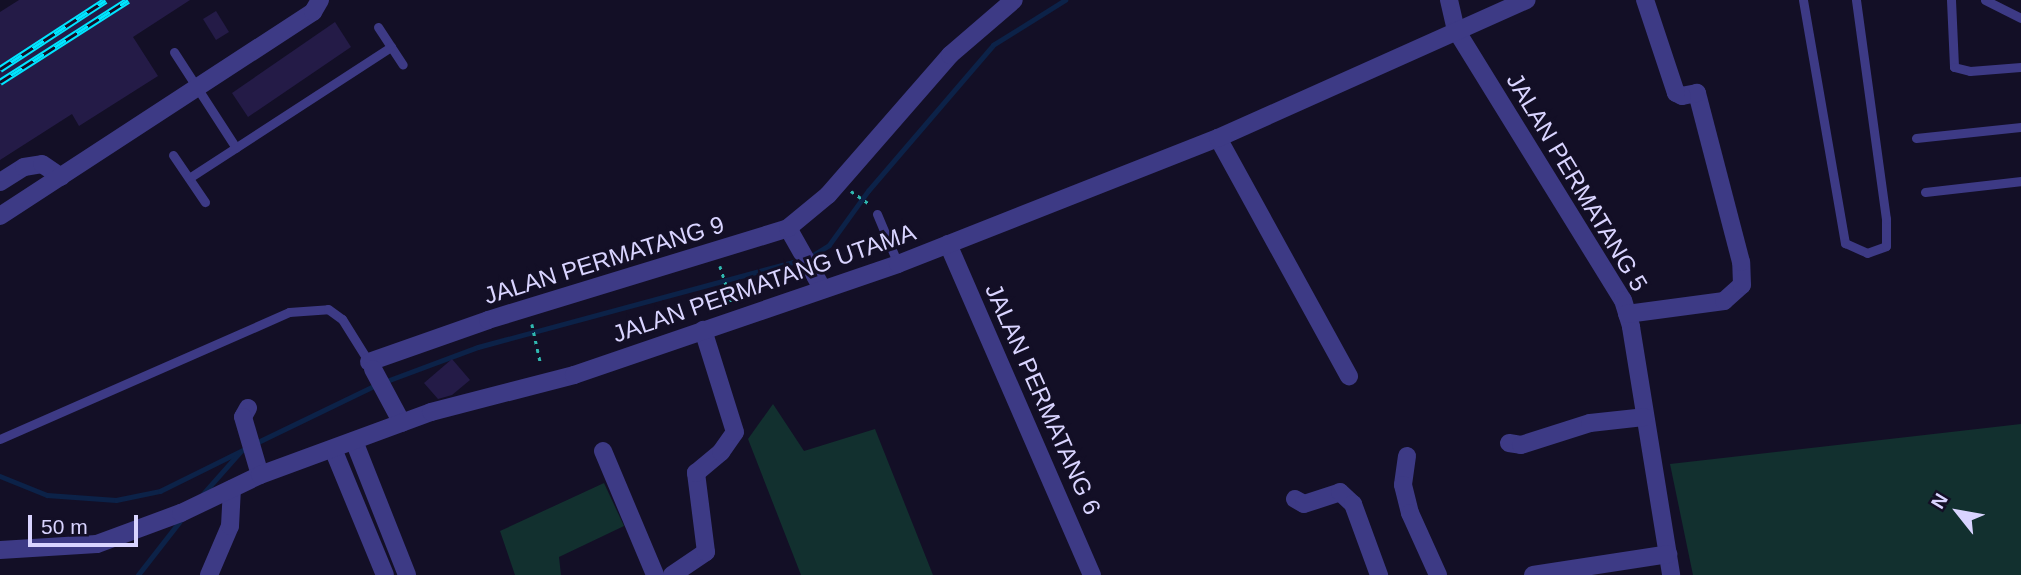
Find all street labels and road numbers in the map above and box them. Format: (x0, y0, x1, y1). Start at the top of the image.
street label: JALAN PERMATANG 5 (1500, 68, 1654, 296)
street label: JALAN PERMATANG 9 (480, 210, 728, 310)
street label: JALAN PERMATANG UTAMA (609, 218, 919, 348)
street label: JALAN PERMATANG 6 (979, 279, 1107, 519)

